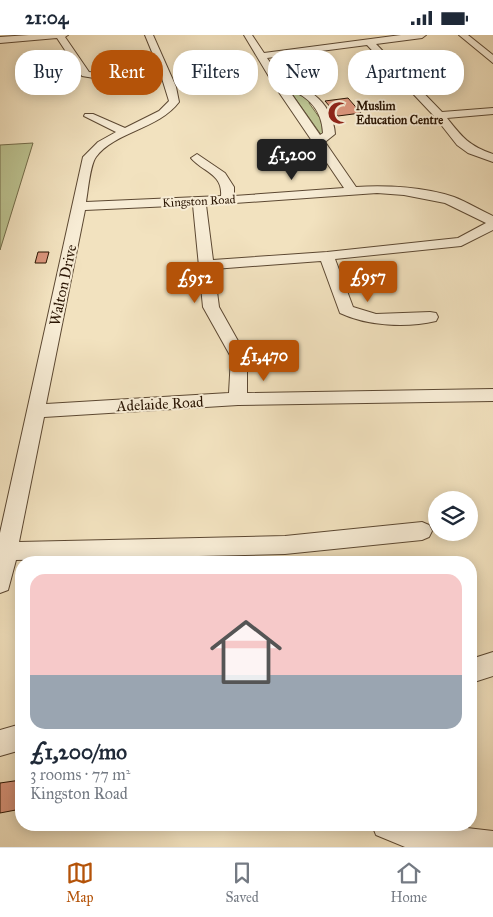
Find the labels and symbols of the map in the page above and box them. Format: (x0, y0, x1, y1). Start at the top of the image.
place label: Muslim Education Centre (356, 99, 443, 127)
mosque icon: Muslim Education Centre (326, 100, 352, 126)
pin: £1,200 (251, 139, 333, 181)
street label: Kingston Road (162, 192, 236, 211)
street label: Walton Drive (46, 243, 80, 327)
pin: £952 (165, 261, 225, 304)
pin: £957 (338, 261, 398, 303)
pin: £1,470 (223, 339, 305, 382)
street label: Adelaide Road (115, 393, 204, 415)

